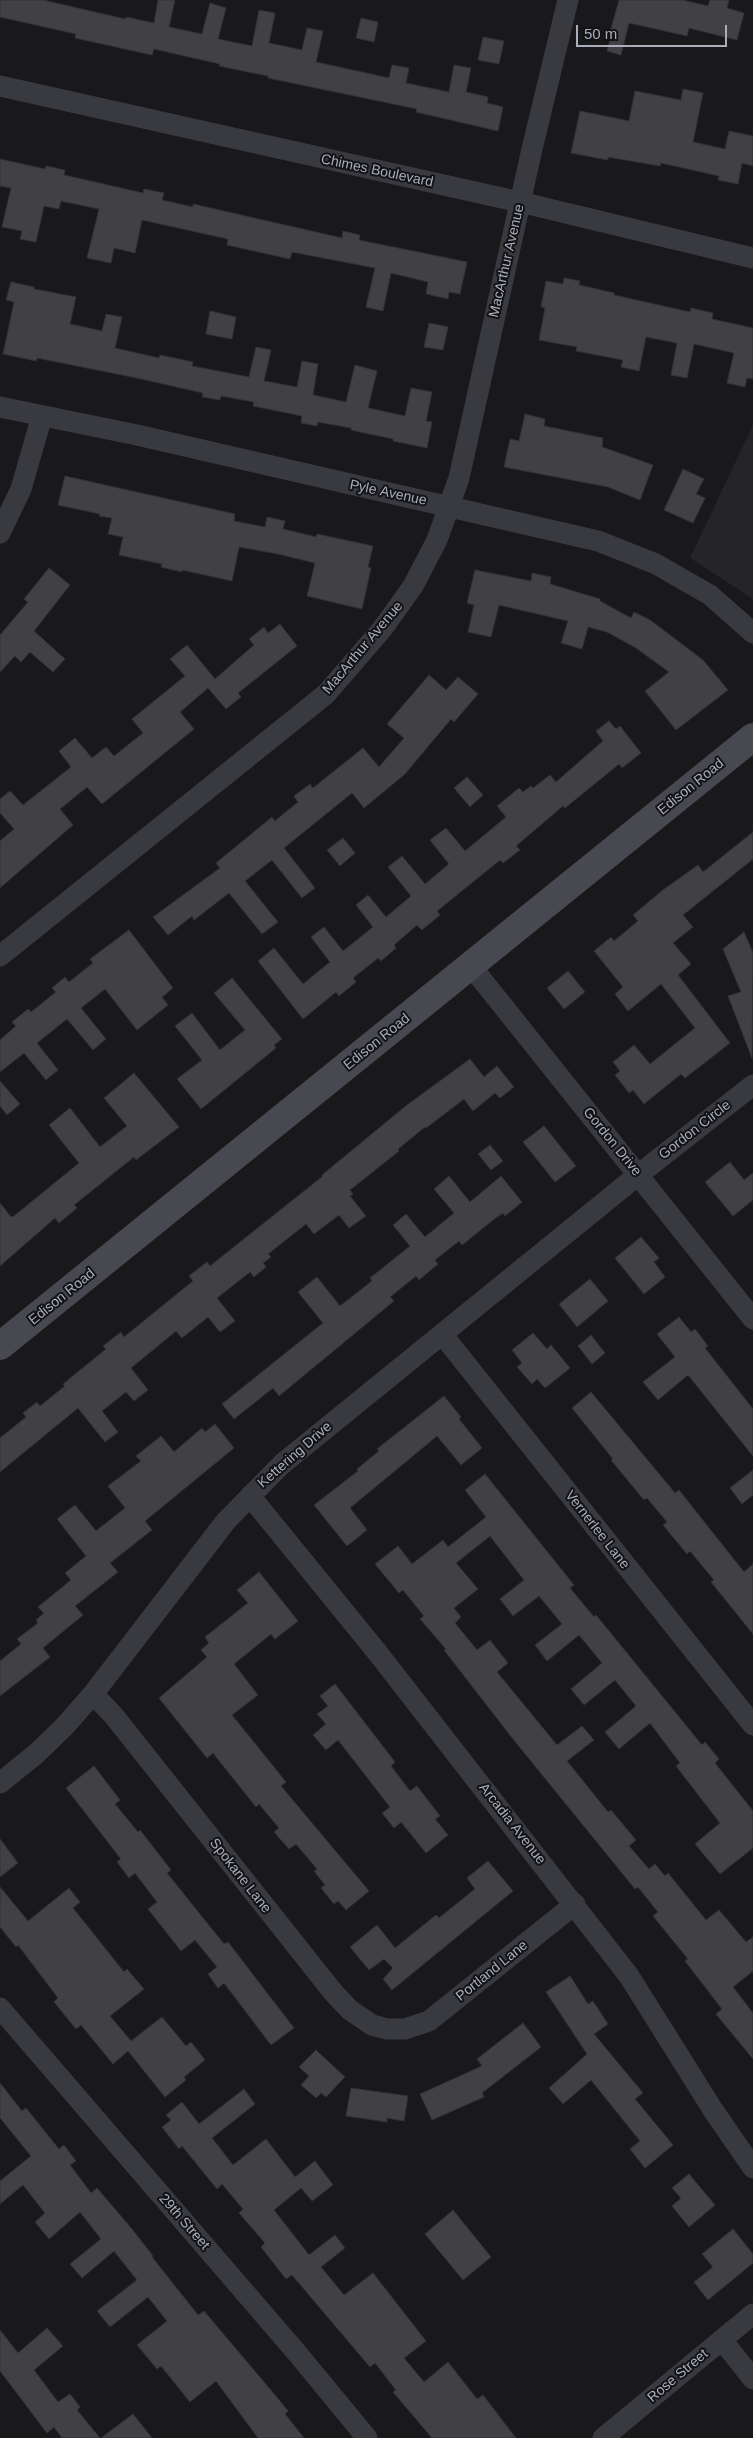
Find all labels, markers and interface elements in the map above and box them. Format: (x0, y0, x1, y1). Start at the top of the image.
scale bar (578, 15, 729, 47)
text: 50 m (584, 25, 617, 42)
street label: Chimes Boulevard (319, 151, 435, 191)
street label: MacArthur Avenue (486, 203, 528, 319)
street label: Pyle Avenue (348, 477, 428, 509)
street label: MacArthur Avenue (319, 598, 407, 698)
street label: Edison Road (655, 755, 727, 819)
street label: Edison Road (341, 1010, 413, 1074)
street label: Gordon Circle (656, 1097, 734, 1163)
street label: Gordon Drive (579, 1104, 645, 1180)
street label: Edison Road (26, 1265, 98, 1329)
street label: Kettering Drive (255, 1418, 335, 1492)
street label: Vernerlee Lane (561, 1487, 633, 1573)
street label: Arcadia Avenue (475, 1780, 549, 1868)
street label: Spokane Lane (206, 1835, 274, 1917)
street label: Portland Lane (453, 1937, 531, 2005)
street label: 29th Street (155, 2191, 213, 2253)
street label: Rose Street (644, 2346, 712, 2406)

